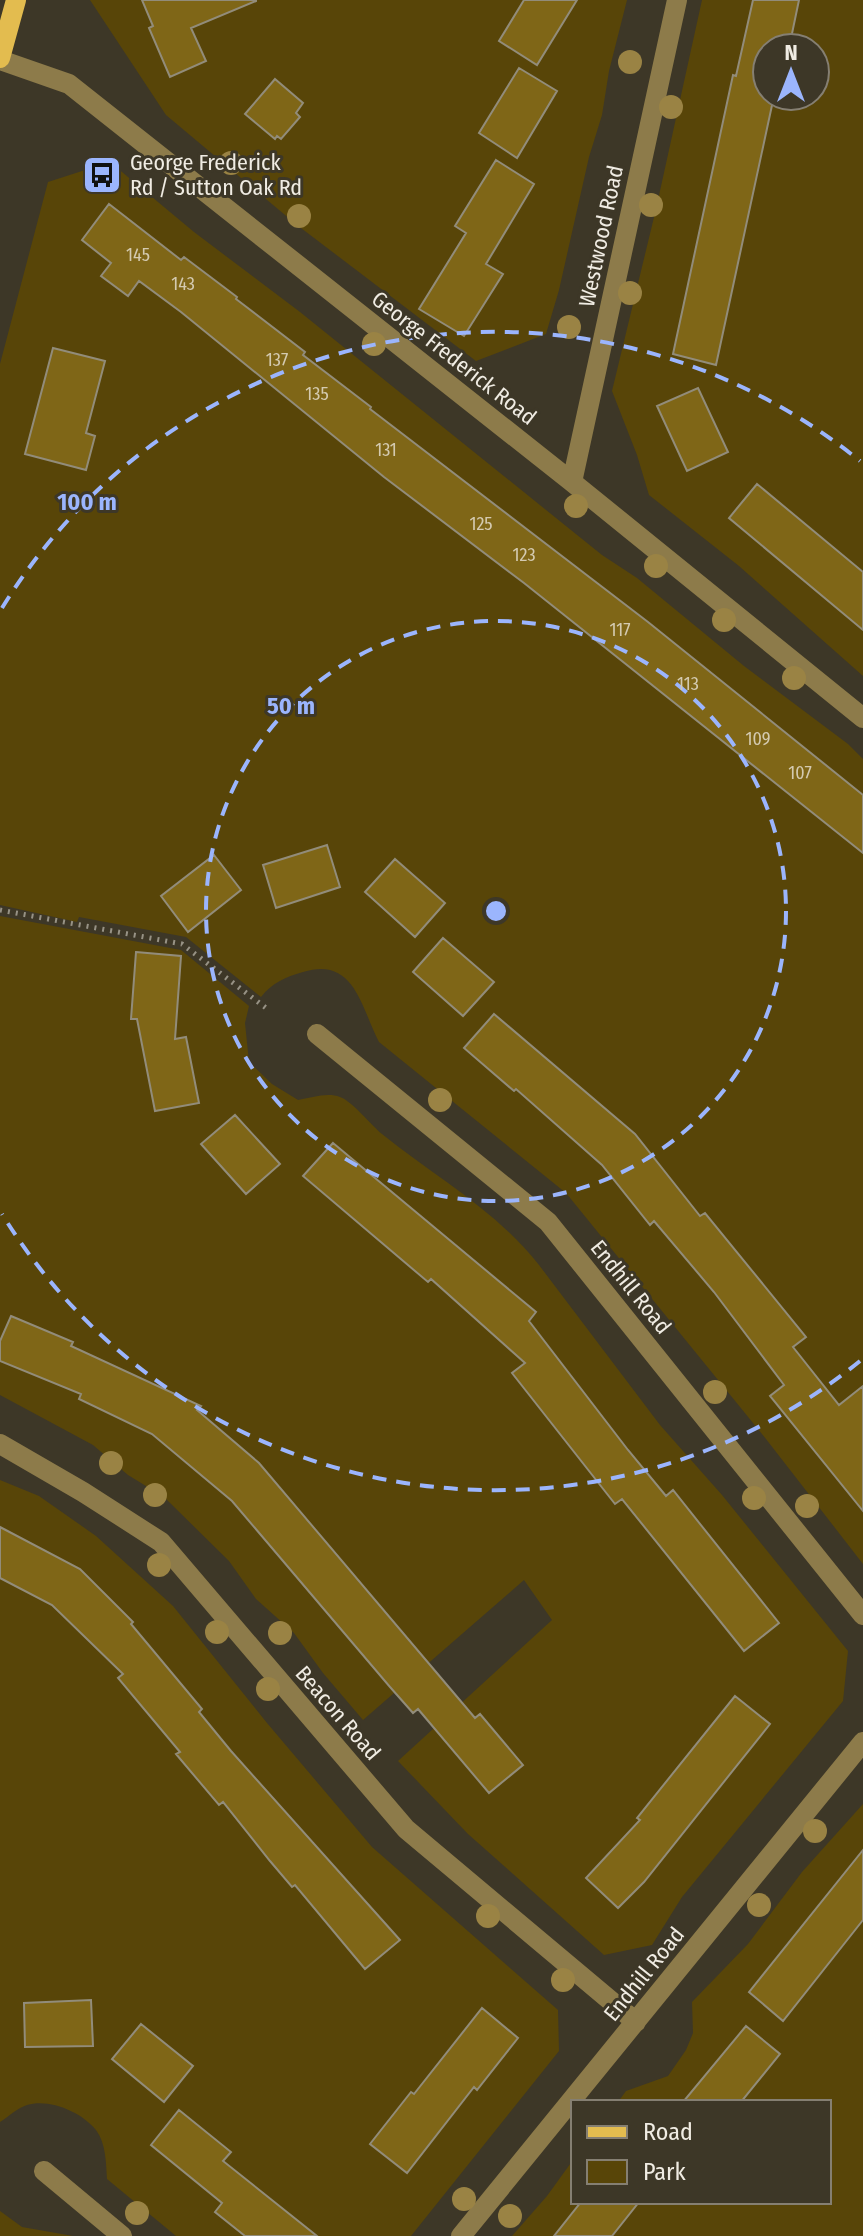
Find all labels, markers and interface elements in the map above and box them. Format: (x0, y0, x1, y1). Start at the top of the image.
north arrow (751, 32, 831, 112)
text: N (784, 39, 798, 66)
place label: George Frederick Rd / Sutton Oak Rd (130, 149, 302, 201)
bus stop icon: George Frederick Rd / Sutton Oak Rd (81, 154, 123, 196)
street label: Westwood Road (573, 163, 629, 309)
house number: 145 (126, 244, 150, 266)
house number: 143 (171, 273, 195, 295)
street label: George Frederick Road (366, 285, 542, 431)
house number: 137 (266, 349, 288, 371)
house number: 135 (305, 383, 329, 405)
house number: 131 (375, 439, 397, 461)
text: 100 m (57, 488, 117, 516)
house number: 125 (469, 513, 493, 535)
house number: 123 (512, 544, 536, 566)
house number: 117 (609, 619, 631, 641)
house number: 113 (677, 673, 699, 695)
text: 50 m (267, 692, 315, 720)
house number: 109 (745, 728, 771, 750)
house number: 107 (788, 762, 812, 784)
centre of rings (482, 897, 510, 925)
street label: Endhill Road (585, 1235, 677, 1339)
street label: Beacon Road (290, 1660, 386, 1766)
street label: Endhill Road (598, 1922, 690, 2026)
legend (571, 2100, 831, 2204)
text: Road (643, 2118, 693, 2146)
text: Park (643, 2158, 686, 2186)

